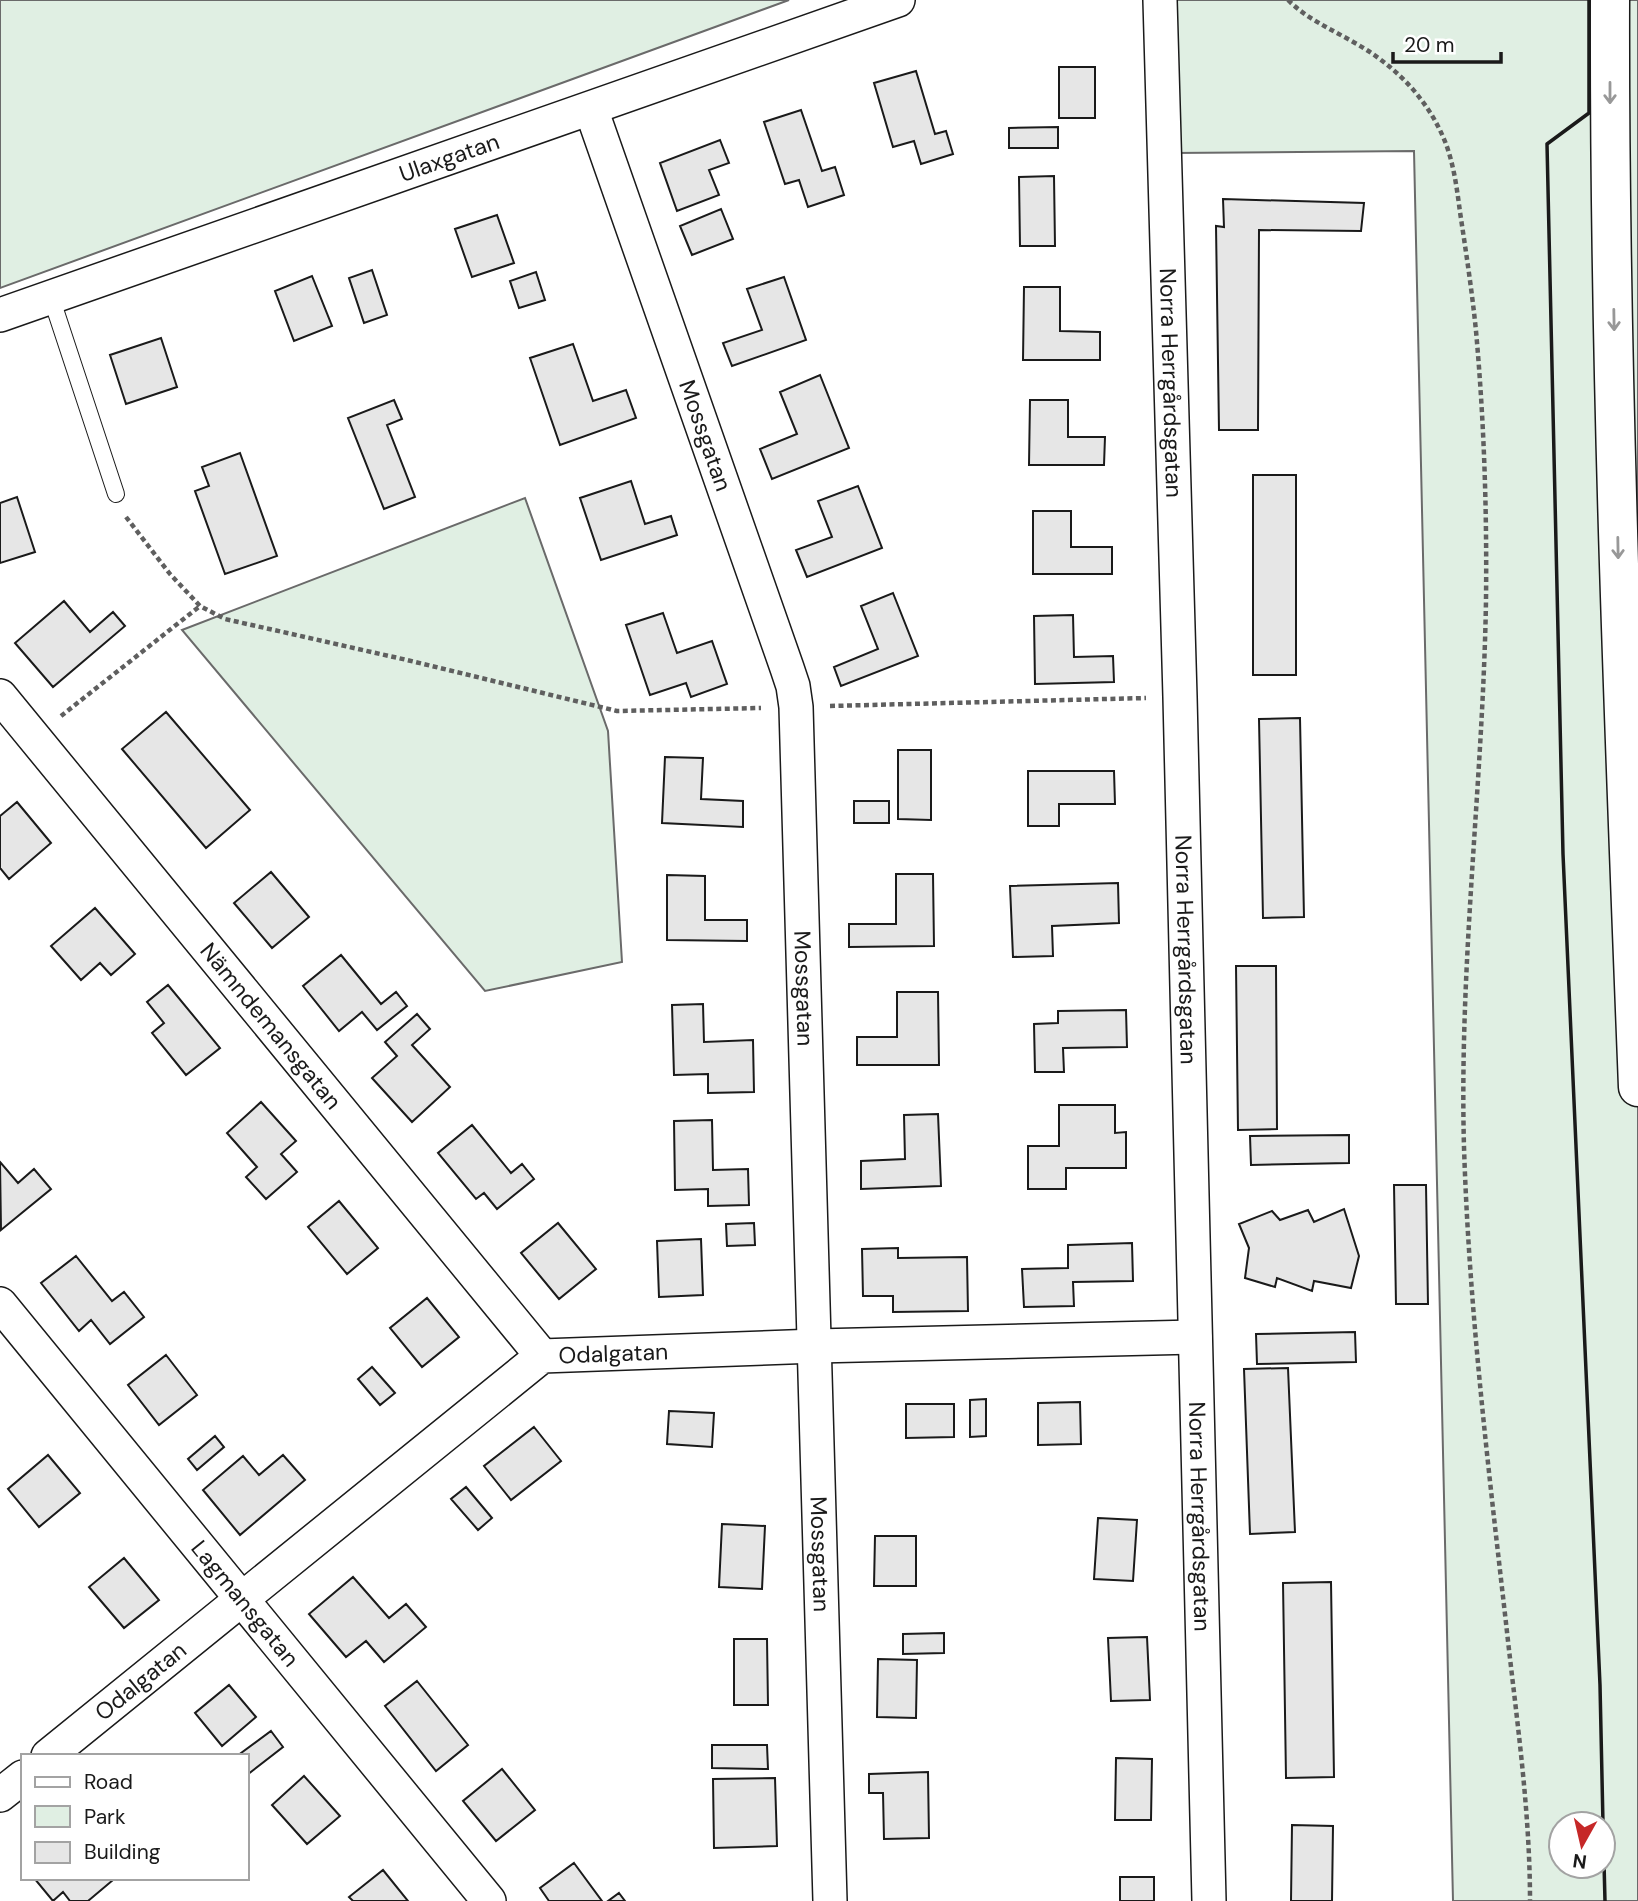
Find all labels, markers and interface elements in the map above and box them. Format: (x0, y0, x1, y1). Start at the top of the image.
scale bar (1393, 21, 1502, 65)
text: 20 m (1404, 31, 1455, 59)
one-way arrow (1603, 81, 1617, 104)
street label: Ulaxgatan (395, 126, 503, 189)
street label: Norra Herrgårdsgatan (1153, 267, 1189, 498)
one-way arrow (1607, 308, 1620, 331)
street label: Mossgatan (672, 376, 739, 495)
one-way arrow (1611, 536, 1625, 559)
street label: Norra Herrgårdsgatan (1168, 834, 1204, 1065)
street label: Mossgatan (787, 930, 821, 1047)
street label: Nämndemansgatan (194, 936, 348, 1116)
street label: Odalgatan (558, 1336, 669, 1370)
street label: Norra Herrgårdsgatan (1182, 1401, 1218, 1632)
street label: Mossgatan (803, 1496, 837, 1612)
street label: Lagmansgatan (184, 1534, 306, 1673)
street label: Odalgatan (88, 1635, 193, 1727)
legend (21, 1754, 248, 1880)
text: Road (84, 1768, 133, 1796)
text: Park (84, 1803, 126, 1831)
north arrow (1547, 1810, 1617, 1880)
text: Building (84, 1838, 161, 1866)
text: N (1571, 1848, 1588, 1875)

